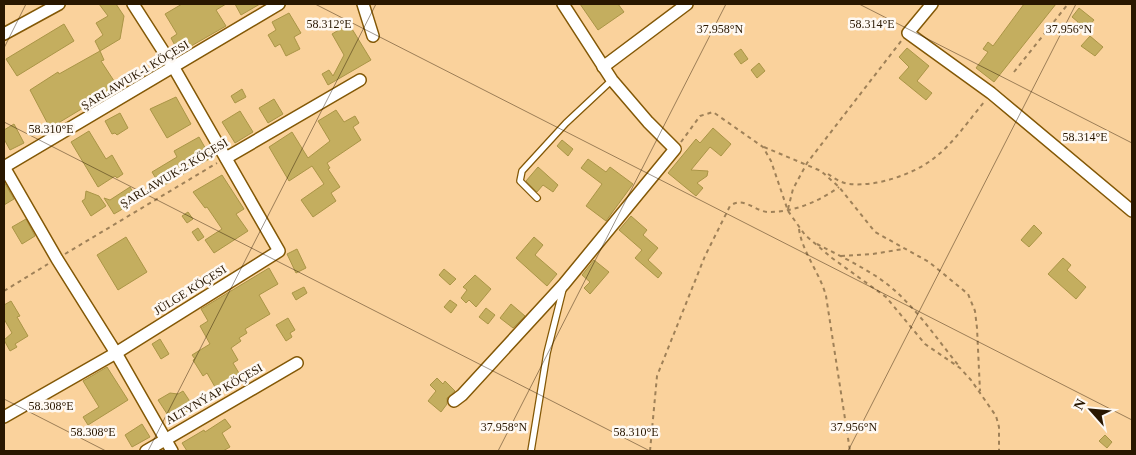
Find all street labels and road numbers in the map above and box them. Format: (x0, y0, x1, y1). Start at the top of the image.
street label: ŞARLAWUK-1 KÖÇESI (79, 37, 191, 113)
street label: ŞARLAWUK-2 KÖÇESI (118, 135, 230, 211)
street label: JÜLGE KÖÇESI (151, 262, 229, 318)
street label: ALTYNÝAP KÖÇESI (163, 361, 265, 427)

